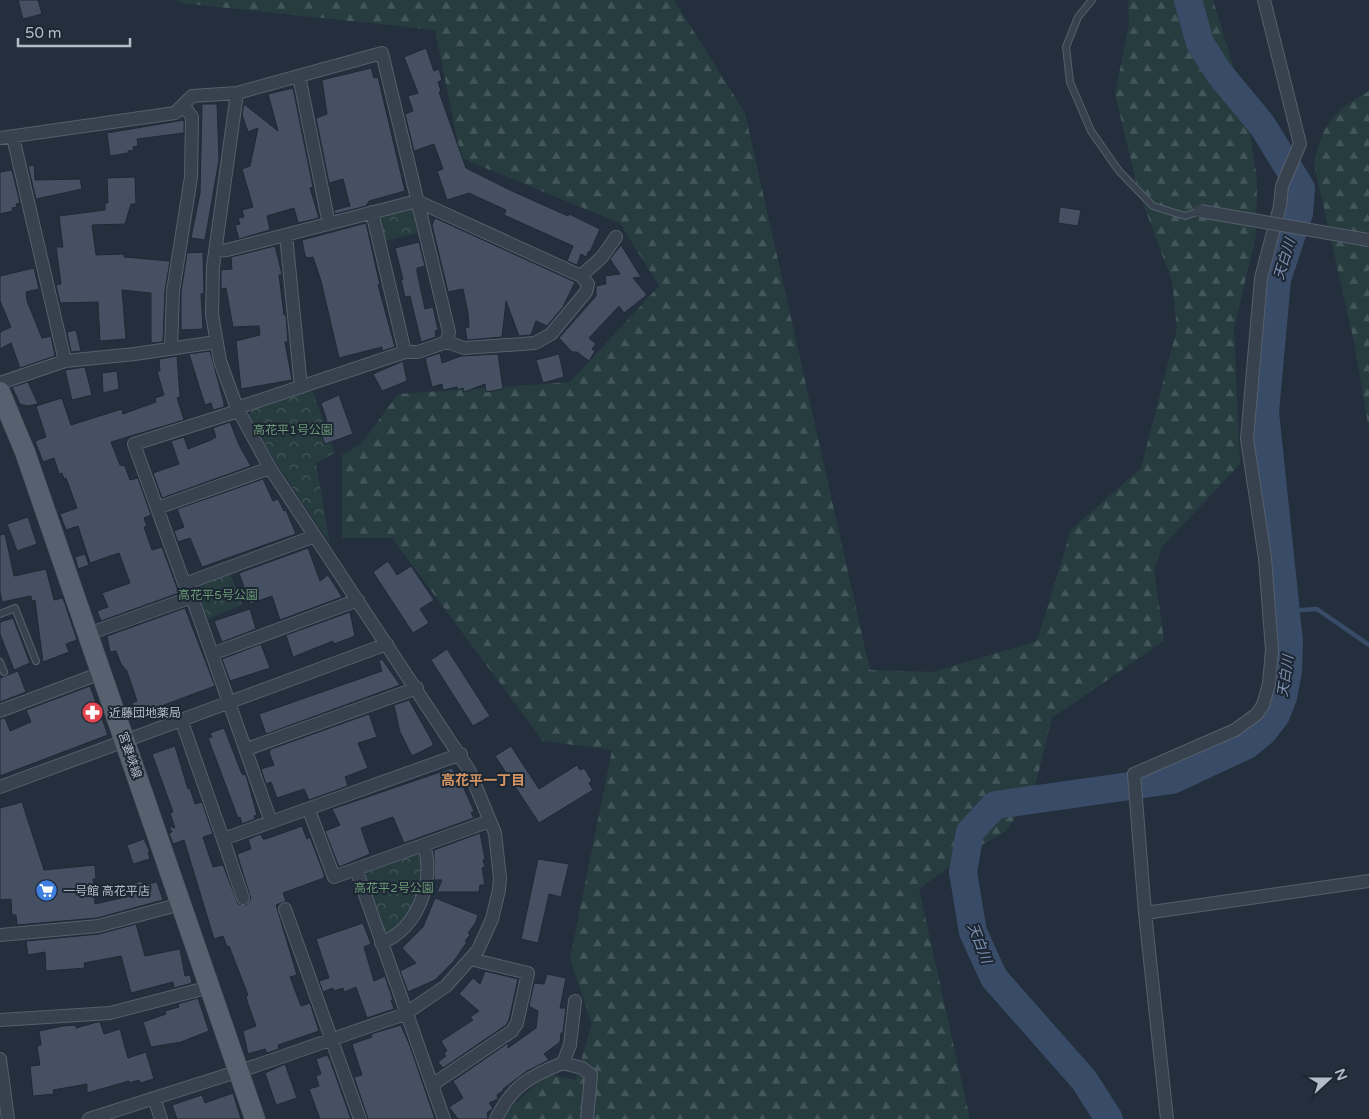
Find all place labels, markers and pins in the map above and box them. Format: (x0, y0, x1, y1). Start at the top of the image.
pharmacy icon: 近藤団地薬局 (81, 701, 105, 725)
place label: 近藤団地薬局 (109, 706, 181, 720)
supermarket icon: 一号館 高花平店 (35, 879, 59, 903)
place label: 一号館 高花平店 (63, 884, 150, 898)

